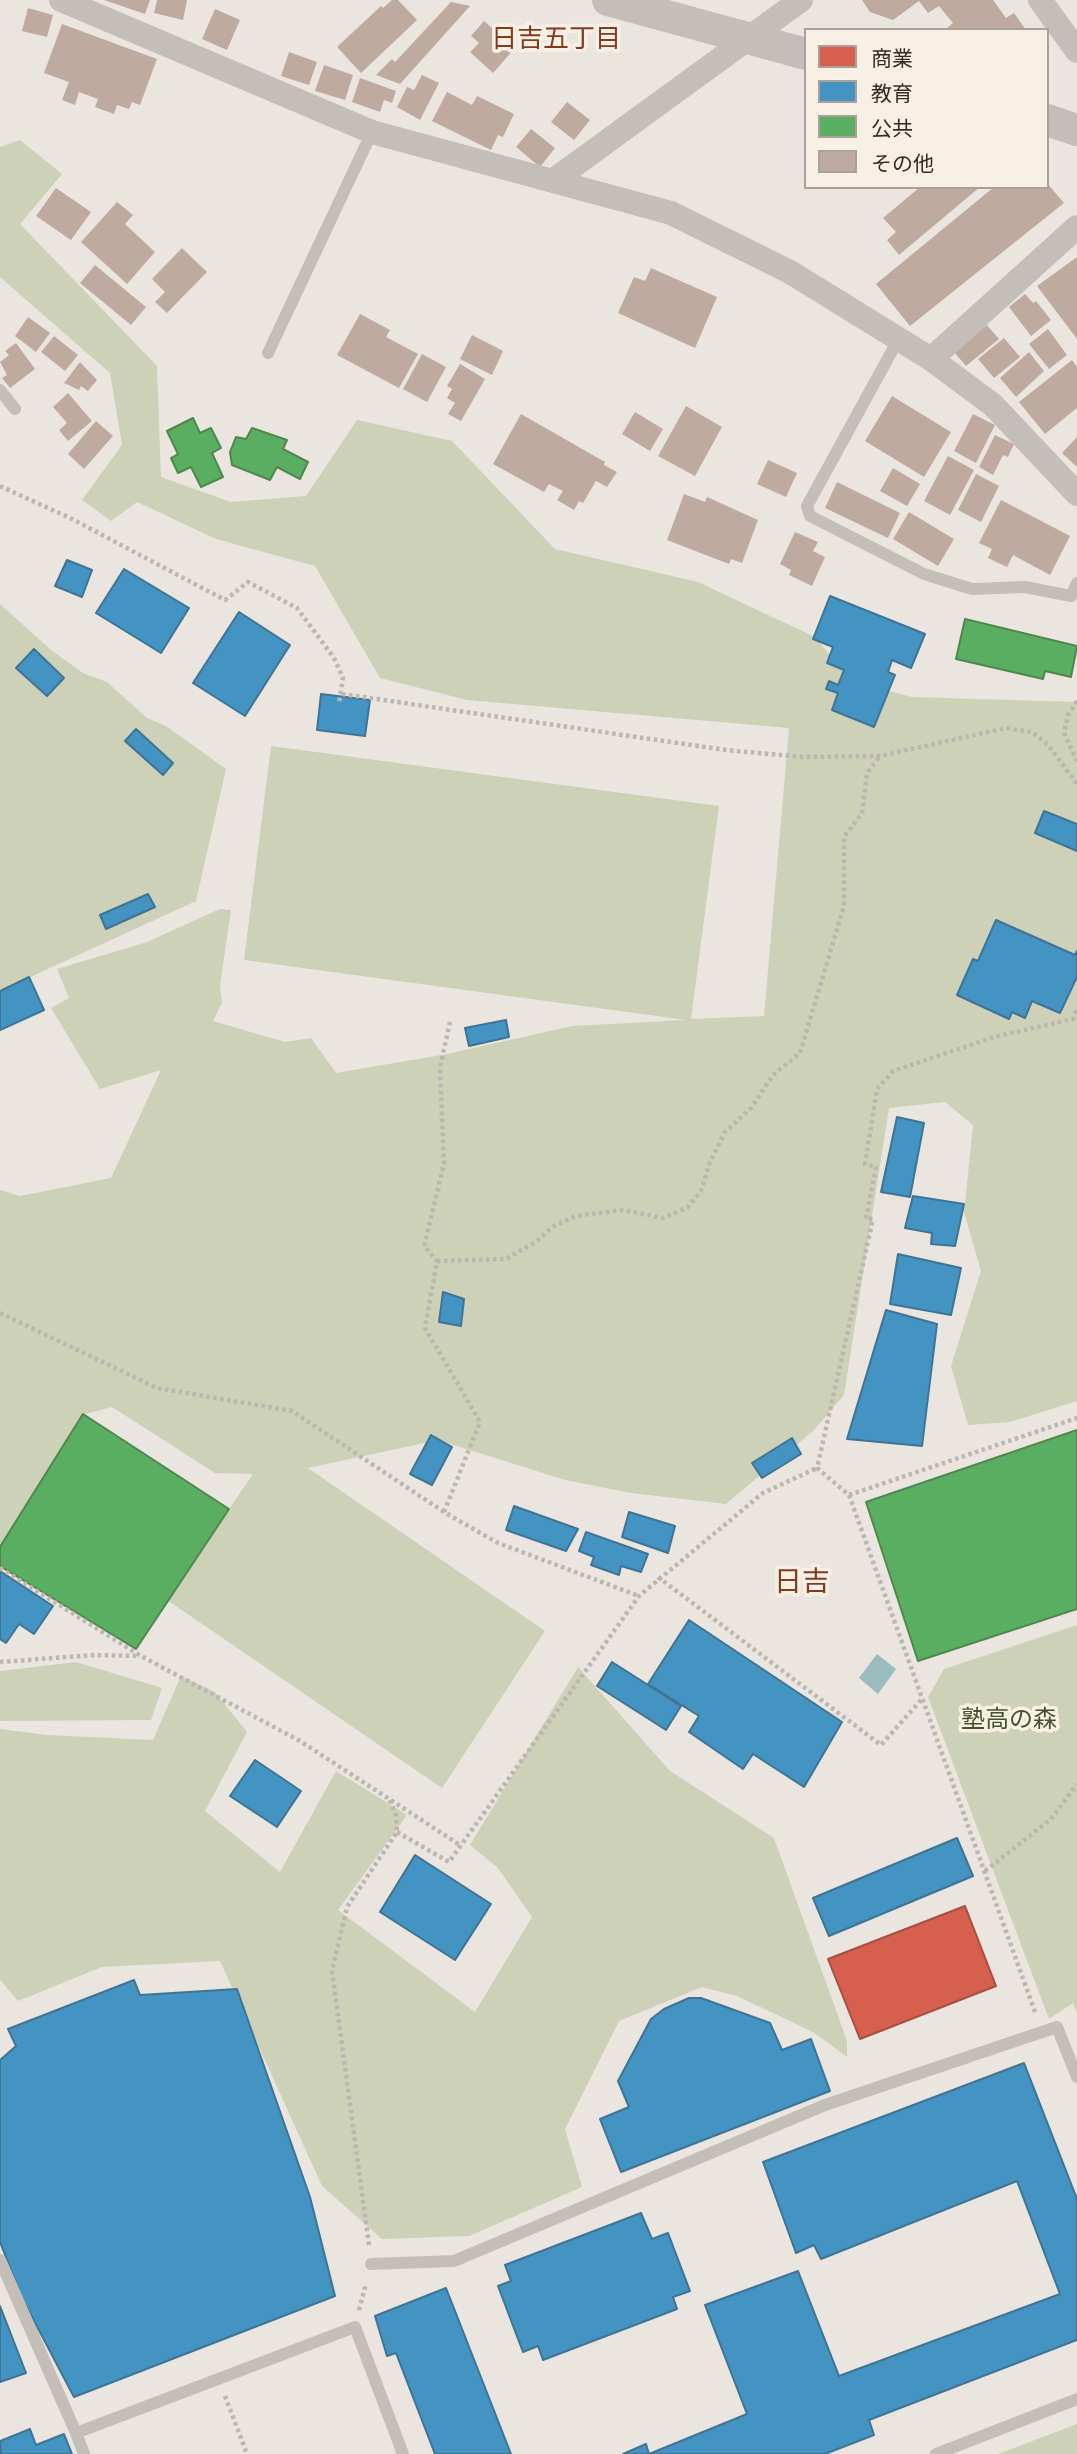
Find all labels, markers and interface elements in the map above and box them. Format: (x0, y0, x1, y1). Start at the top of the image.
district label: 日吉五丁目 (491, 23, 621, 55)
legend (804, 28, 1049, 189)
text: 商業 (871, 46, 913, 71)
text: 教育 (871, 81, 913, 106)
text: 公共 (871, 116, 913, 141)
text: その他 (871, 151, 934, 176)
district label: 日吉 (774, 1565, 830, 1599)
park label: 塾高の森 (961, 1706, 1057, 1734)

